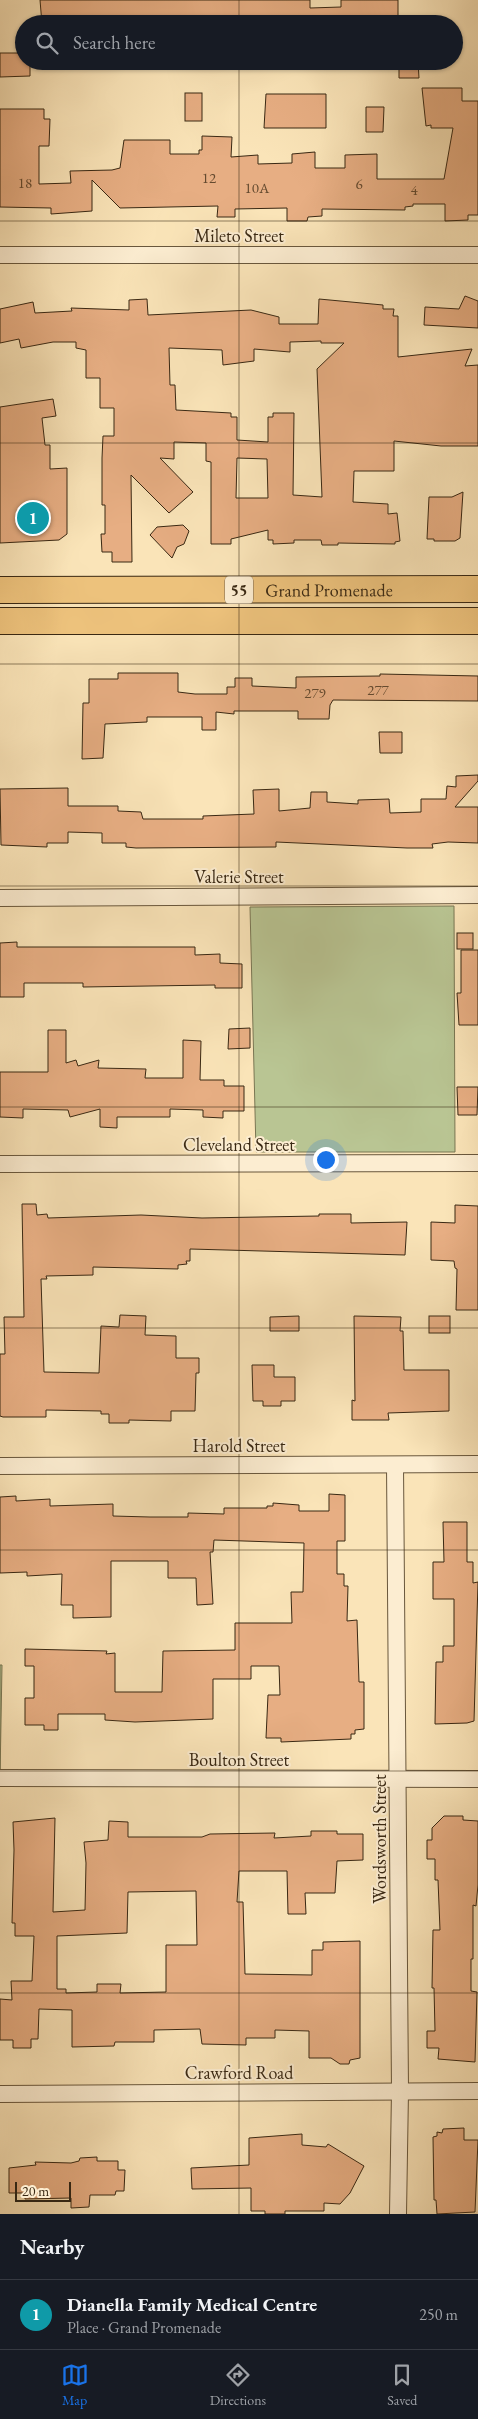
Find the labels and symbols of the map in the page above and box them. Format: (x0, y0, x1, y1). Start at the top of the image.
house number: 12 (202, 168, 217, 187)
house number: 18 (18, 173, 32, 192)
house number: 6 (355, 174, 363, 193)
house number: 10A (245, 178, 270, 197)
house number: 4 (410, 180, 418, 199)
street label: Mileto Street (194, 224, 284, 247)
pin: 1 (17, 499, 49, 537)
road number: 55 (225, 576, 253, 604)
street label: Grand Promenade (265, 578, 393, 601)
house number: 277 (367, 680, 390, 699)
house number: 279 (304, 683, 326, 702)
street label: Valerie Street (194, 865, 284, 888)
street label: Cleveland Street (183, 1133, 295, 1156)
your location (313, 1147, 339, 1173)
street label: Harold Street (193, 1434, 286, 1457)
street label: Boulton Street (189, 1748, 290, 1771)
street label: Wordsworth Street (368, 1774, 391, 1904)
street label: Crawford Road (185, 2061, 294, 2084)
scale bar (15, 2179, 71, 2202)

